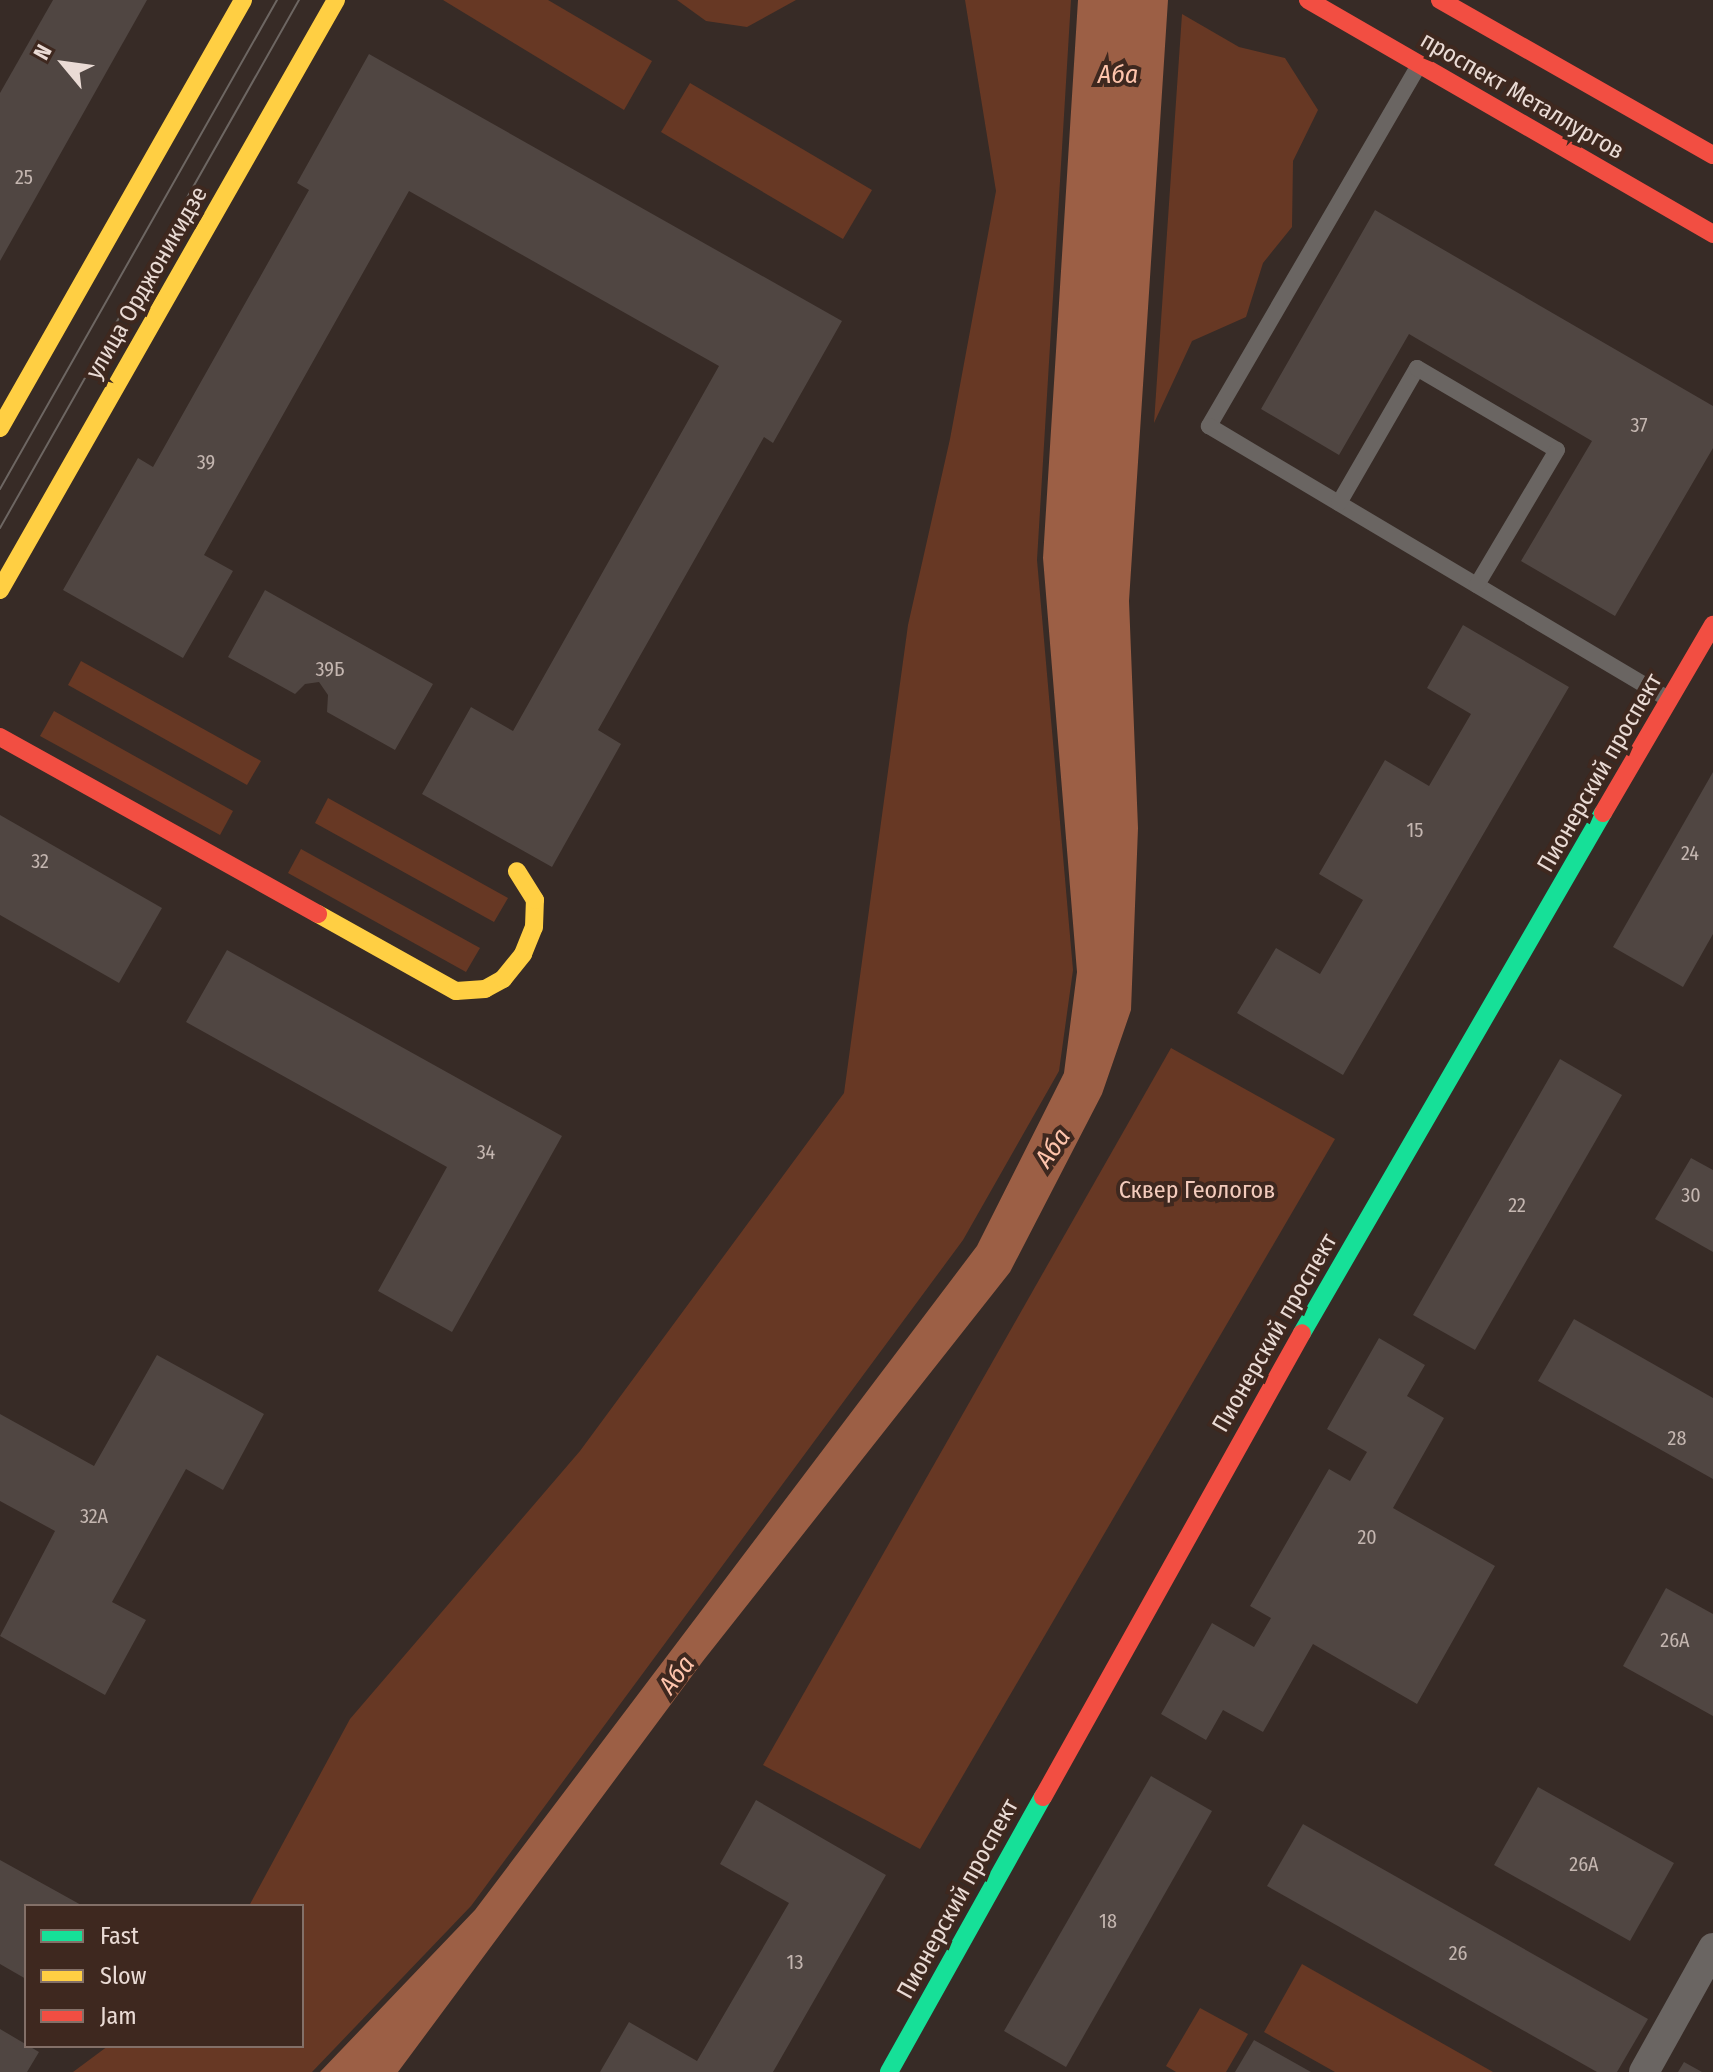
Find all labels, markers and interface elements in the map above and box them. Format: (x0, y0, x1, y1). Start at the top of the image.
north arrow (24, 24, 104, 104)
street label: проспект Металлургов (1415, 26, 1629, 166)
text: N (28, 40, 58, 64)
water label: Аба (1098, 59, 1138, 91)
house number: 25 (15, 165, 33, 189)
street label: улица Орджоникидзе (80, 182, 214, 384)
house number: 37 (1630, 413, 1648, 437)
house number: 39 (197, 450, 215, 474)
house number: 39Б (315, 657, 345, 681)
street label: Пионерский проспект (1531, 669, 1669, 877)
house number: 15 (1407, 818, 1423, 842)
house number: 24 (1681, 841, 1699, 865)
house number: 32 (31, 849, 49, 873)
water label: Аба (1029, 1122, 1077, 1174)
house number: 34 (477, 1140, 495, 1164)
park label: Сквер Геологов (1119, 1177, 1275, 1205)
house number: 30 (1681, 1183, 1701, 1207)
house number: 22 (1508, 1193, 1526, 1217)
street label: Пионерский проспект (1206, 1229, 1344, 1437)
house number: 28 (1668, 1426, 1686, 1450)
house number: 32А (80, 1504, 108, 1528)
house number: 20 (1357, 1525, 1377, 1549)
house number: 26А (1660, 1628, 1690, 1652)
water label: Аба (652, 1649, 702, 1701)
street label: Пионерский проспект (891, 1794, 1025, 2004)
house number: 26А (1569, 1852, 1599, 1876)
legend (24, 1904, 304, 2048)
house number: 18 (1099, 1909, 1117, 1933)
text: Fast (100, 1922, 139, 1950)
house number: 26 (1449, 1941, 1467, 1965)
house number: 13 (787, 1950, 803, 1974)
text: Slow (100, 1962, 146, 1990)
text: Jam (100, 2002, 137, 2030)

